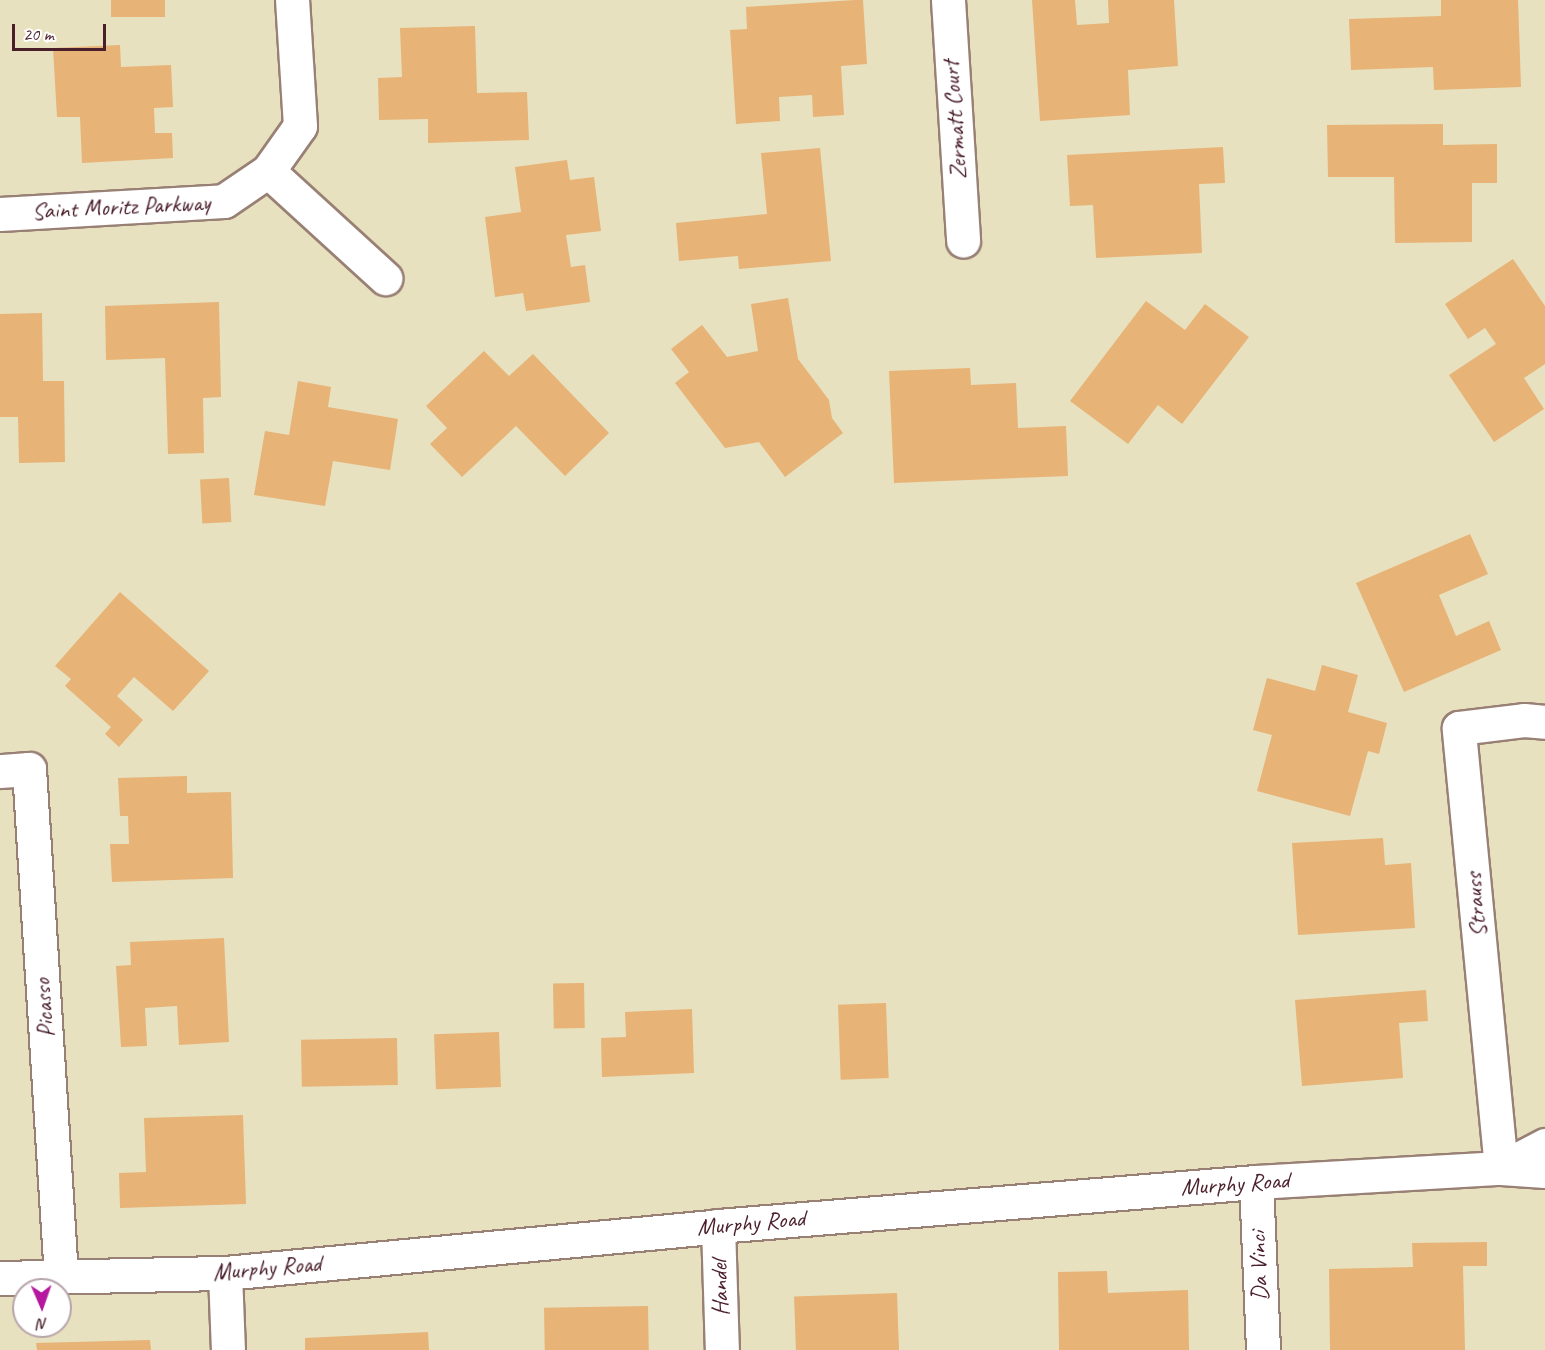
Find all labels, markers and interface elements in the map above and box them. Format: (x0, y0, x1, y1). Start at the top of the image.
scale bar (15, 12, 110, 50)
text: 20 m (23, 23, 54, 45)
street label: Zermatt Court (936, 60, 974, 180)
street label: Saint Moritz Parkway (31, 188, 211, 226)
street label: Strauss (1459, 872, 1493, 938)
street label: Picasso (28, 978, 60, 1038)
street label: Murphy Road (1180, 1166, 1290, 1202)
street label: Murphy Road (696, 1204, 806, 1242)
street label: Da Vinci (1243, 1230, 1275, 1302)
street label: Murphy Road (212, 1249, 322, 1287)
street label: Handel (705, 1259, 735, 1317)
north arrow (12, 1278, 72, 1338)
text: N (37, 1314, 48, 1334)

